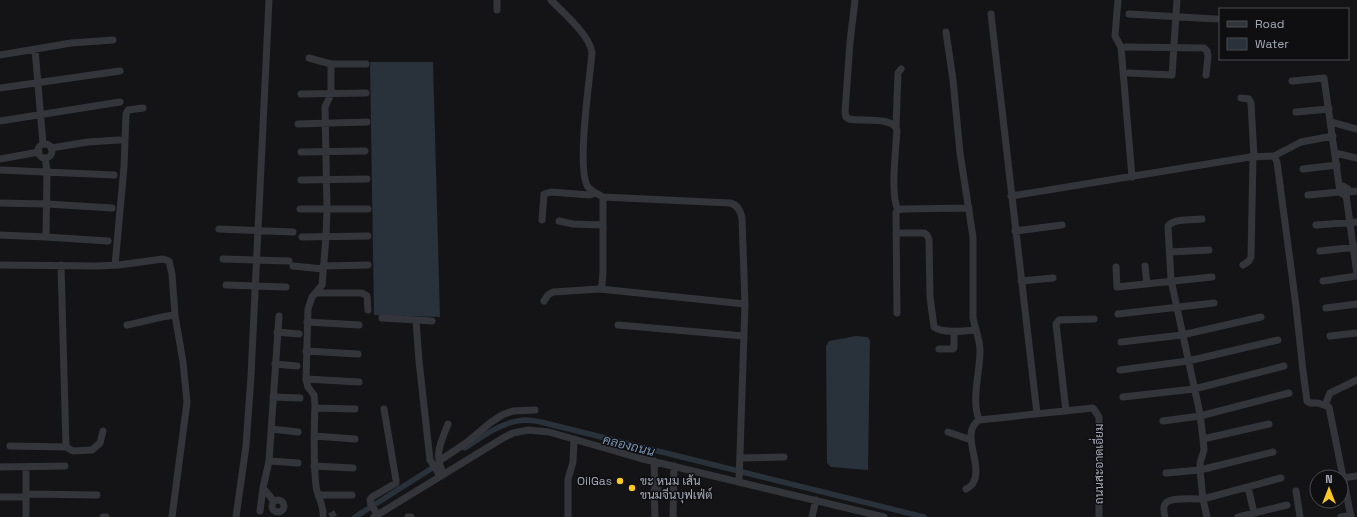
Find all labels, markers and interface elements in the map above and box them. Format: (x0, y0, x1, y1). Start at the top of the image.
legend (1219, 8, 1349, 60)
text: Road (1255, 16, 1284, 32)
text: Water (1255, 36, 1289, 52)
street label: ถนนสะอาดเอี่ยม (1088, 424, 1107, 504)
water label: คลองถนน (601, 431, 657, 460)
north arrow (1309, 469, 1349, 509)
text: N (1325, 472, 1333, 486)
place label: OilGas (577, 473, 612, 489)
place label: ขะ หนม เส้น ขนมจีนบุฟเฟ่ต์ (640, 473, 712, 504)
marker: OilGas (615, 476, 625, 486)
marker: ขะ หนม เส้น ขนมจีนบุฟเฟ่ต์ (627, 483, 637, 493)

